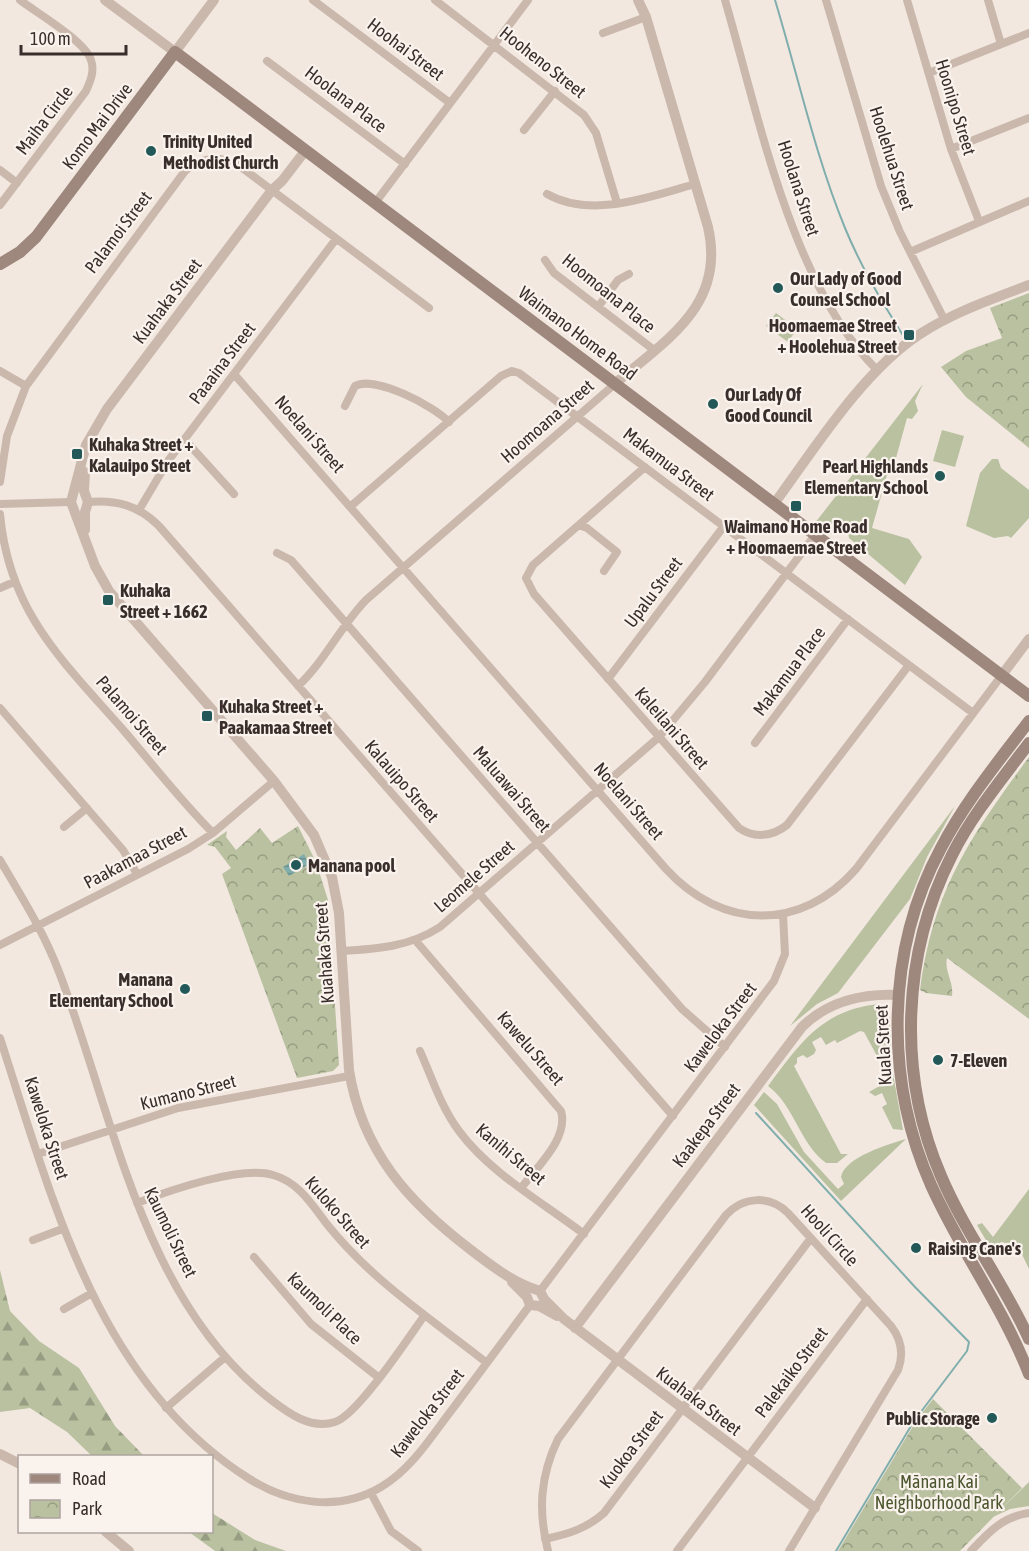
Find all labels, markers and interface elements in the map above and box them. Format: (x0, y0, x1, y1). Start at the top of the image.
street label: Hoohai Street (364, 13, 448, 85)
scale bar (21, 18, 126, 56)
street label: Hooheno Street (496, 22, 590, 102)
text: 100 m (30, 28, 71, 49)
street label: Hoonipo Street (931, 56, 981, 158)
street label: Hoolana Place (301, 61, 391, 137)
street label: Komo Mai Drive (58, 79, 136, 173)
street label: Maiha Circle (11, 81, 77, 159)
street label: Hoolehua Street (865, 103, 919, 213)
place label: Trinity United Methodist Church (163, 131, 279, 173)
street label: Hoolana Street (774, 137, 824, 239)
marker: Trinity United Methodist Church (144, 144, 158, 158)
street label: Palamoi Street (80, 187, 156, 277)
street label: Hoomoana Place (558, 249, 660, 337)
street label: Kuahaka Street (128, 254, 206, 348)
place label: Our Lady of Good Counsel School (790, 268, 902, 310)
marker: Our Lady of Good Counsel School (771, 281, 785, 295)
street label: Waimano Home Road (515, 282, 641, 384)
place label: Hoomaemae Street + Hoolehua Street (769, 315, 898, 357)
street label: Paaaina Street (184, 318, 260, 408)
marker: Hoomaemae Street + Hoolehua Street (902, 328, 916, 342)
street label: Hoomoana Street (496, 375, 598, 467)
place label: Our Lady Of Good Council (725, 384, 812, 426)
street label: Noelani Street (271, 391, 349, 477)
marker: Our Lady Of Good Council (706, 397, 720, 411)
street label: Makamua Street (619, 423, 719, 505)
place label: Kuhaka Street + Kalauipo Street (89, 434, 194, 476)
marker: Kuhaka Street + Kalauipo Street (70, 447, 84, 461)
place label: Pearl Highlands Elementary School (804, 456, 929, 498)
marker: Pearl Highlands Elementary School (933, 469, 947, 483)
marker: Waimano Home Road + Hoomaemae Street (789, 499, 803, 513)
place label: Waimano Home Road + Hoomaemae Street (724, 516, 867, 558)
street label: Upalu Street (620, 553, 686, 631)
place label: Kuhaka Street + 1662 (120, 580, 208, 622)
marker: Kuhaka Street + 1662 (101, 593, 115, 607)
street label: Makamua Place (749, 622, 829, 720)
street label: Palamoi Street (92, 671, 172, 759)
street label: Kaleilani Street (631, 683, 713, 773)
place label: Kuhaka Street + Paakamaa Street (219, 696, 333, 738)
marker: Kuhaka Street + Paakamaa Street (200, 709, 214, 723)
street label: Kalauipo Street (361, 736, 443, 826)
street label: Maluawai Street (469, 742, 555, 836)
street label: Noelani Street (590, 758, 668, 844)
street label: Paakamaa Street (80, 821, 190, 893)
street label: Leomele Street (430, 835, 518, 917)
place label: Manana pool (308, 855, 396, 876)
marker: Manana pool (289, 858, 303, 872)
street label: Kuahaka Street (310, 902, 338, 1004)
place label: Manana Elementary School (49, 969, 173, 1011)
street label: Kaweloka Street (679, 978, 761, 1076)
marker: Manana Elementary School (178, 982, 192, 996)
street label: Kuala Street (870, 1004, 896, 1086)
street label: Kawelu Street (493, 1007, 569, 1089)
place label: 7-Eleven (950, 1050, 1008, 1071)
marker: 7-Eleven (931, 1053, 945, 1067)
street label: Kumano Street (138, 1070, 238, 1114)
street label: Kaweloka Street (21, 1074, 73, 1182)
street label: Kaakepa Street (668, 1079, 744, 1171)
street label: Kanihi Street (472, 1119, 550, 1189)
street label: Kuloko Street (301, 1172, 375, 1252)
street label: Kaumoli Street (140, 1183, 202, 1281)
street label: Hooli Circle (797, 1200, 863, 1270)
place label: Raising Cane's (928, 1238, 1022, 1259)
marker: Raising Cane's (909, 1241, 923, 1255)
street label: Kaumoli Place (283, 1267, 367, 1349)
street label: Palekaiko Street (750, 1323, 832, 1421)
street label: Kuahaka Street (652, 1362, 746, 1440)
street label: Kaweloka Street (386, 1364, 468, 1462)
street label: Kuokoa Street (595, 1406, 667, 1492)
place label: Public Storage (886, 1408, 980, 1429)
marker: Public Storage (985, 1411, 999, 1425)
legend (18, 1455, 213, 1533)
text: Road (72, 1468, 106, 1489)
park label: Mānana Kai Neighborhood Park (875, 1471, 1003, 1513)
text: Park (72, 1498, 102, 1519)

